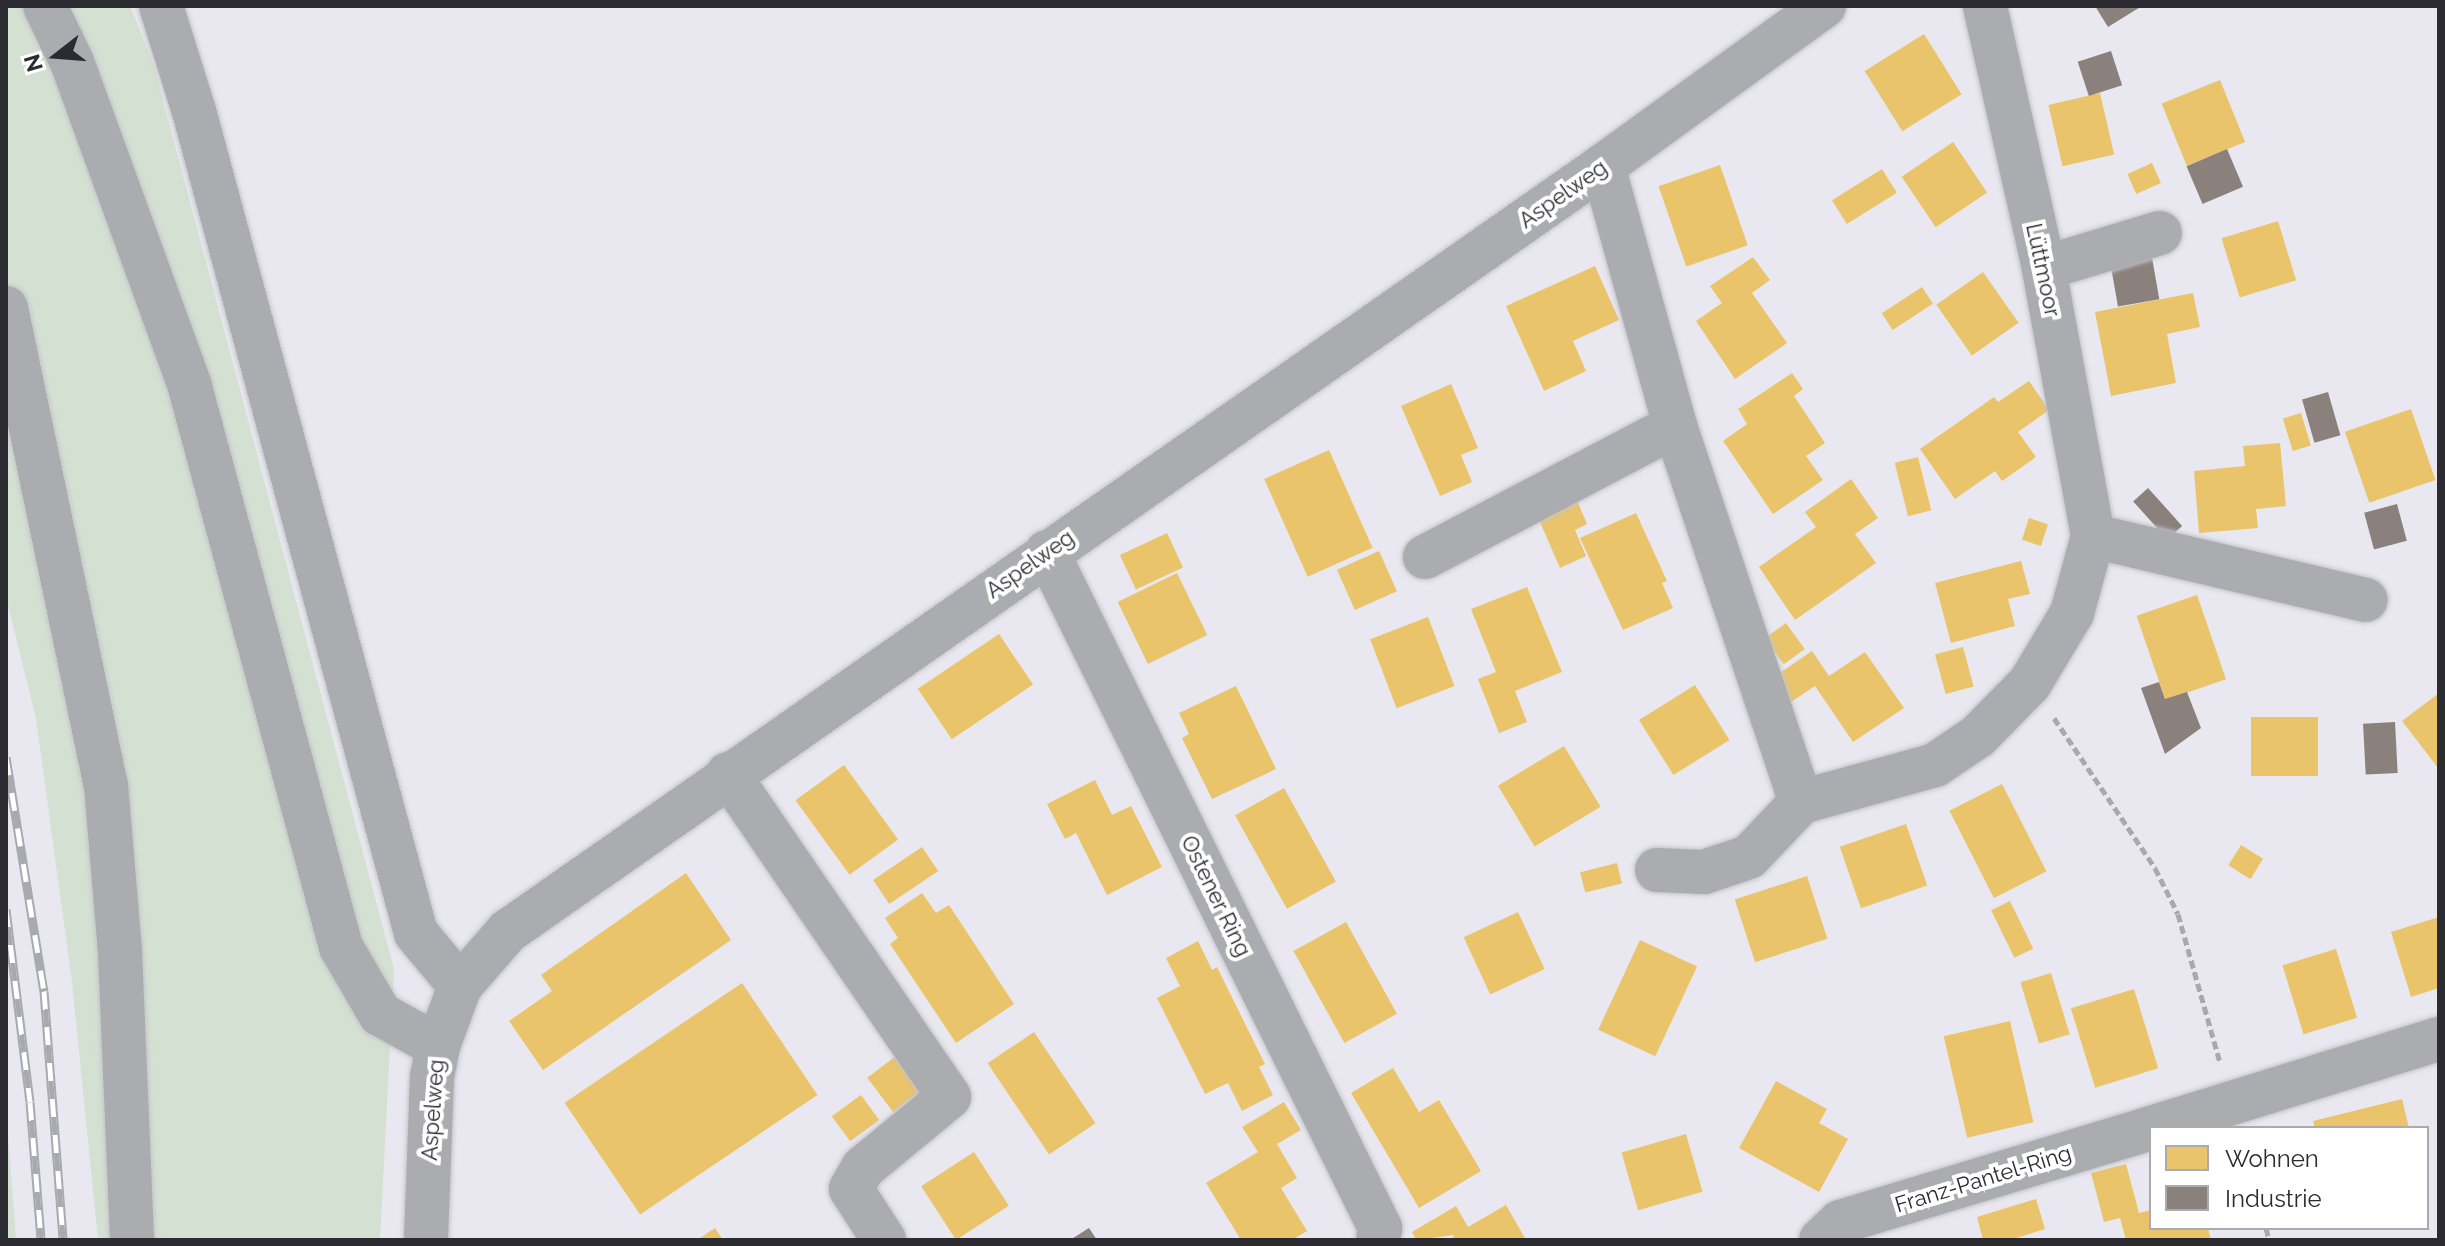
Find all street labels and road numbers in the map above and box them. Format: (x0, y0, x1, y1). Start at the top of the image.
street label: Aspelweg (1514, 154, 1612, 234)
street label: Lüttmoor (2020, 221, 2066, 319)
street label: Aspelweg (981, 524, 1079, 604)
street label: Ostener Ring (1175, 831, 1257, 961)
street label: Aspelweg (416, 1058, 450, 1162)
street label: Franz-Pantel-Ring (1892, 1140, 2074, 1218)

